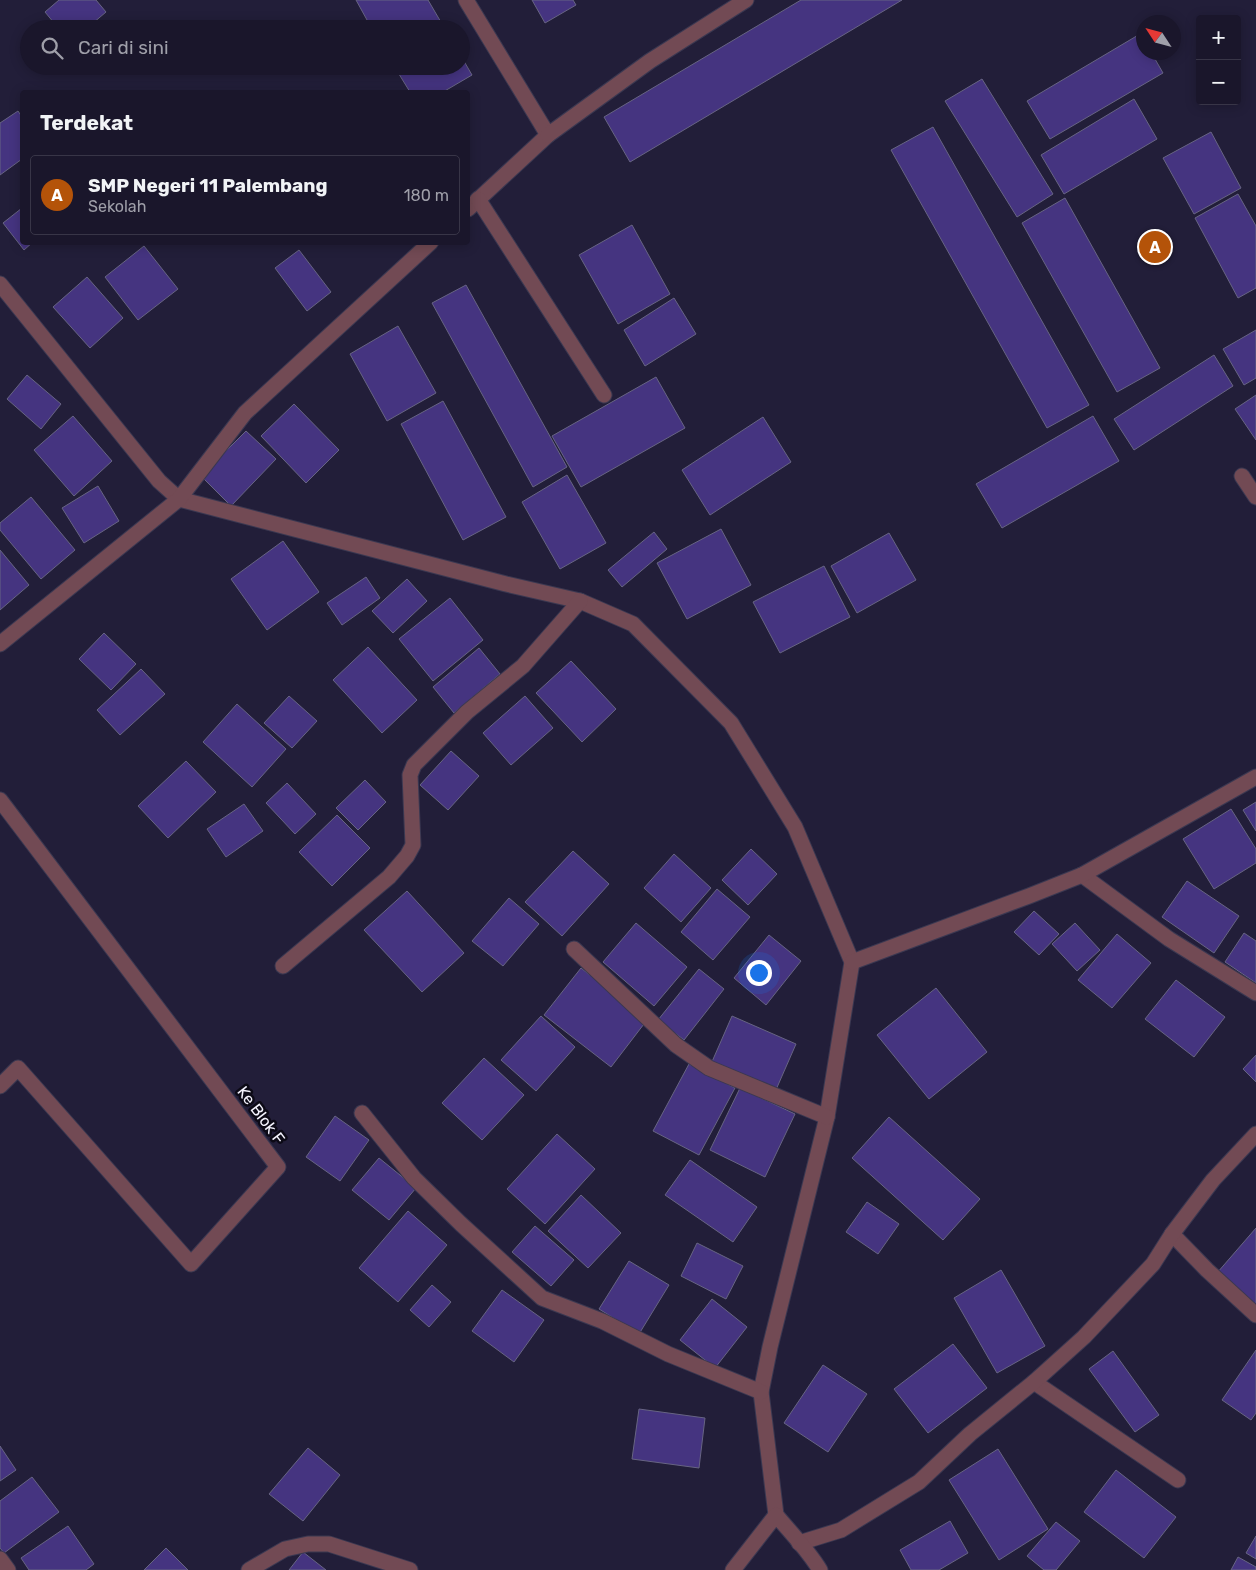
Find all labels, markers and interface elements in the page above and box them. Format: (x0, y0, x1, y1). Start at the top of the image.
north arrow (1136, 15, 1181, 60)
map controls (1196, 15, 1241, 105)
button: + (1196, 15, 1241, 60)
search box (20, 20, 470, 75)
icon: search (38, 34, 66, 62)
text: Cari di sini (78, 36, 169, 59)
button: − (1196, 60, 1241, 105)
text: Terdekat (40, 110, 133, 135)
text: SMP Negeri 11 Palembang (88, 174, 328, 197)
text: A (51, 186, 63, 205)
text: 180 m (404, 186, 449, 205)
text: Sekolah (88, 197, 146, 216)
pin: A (1139, 228, 1171, 266)
your location (746, 960, 772, 986)
street label: Ke Blok F (233, 1082, 289, 1148)

